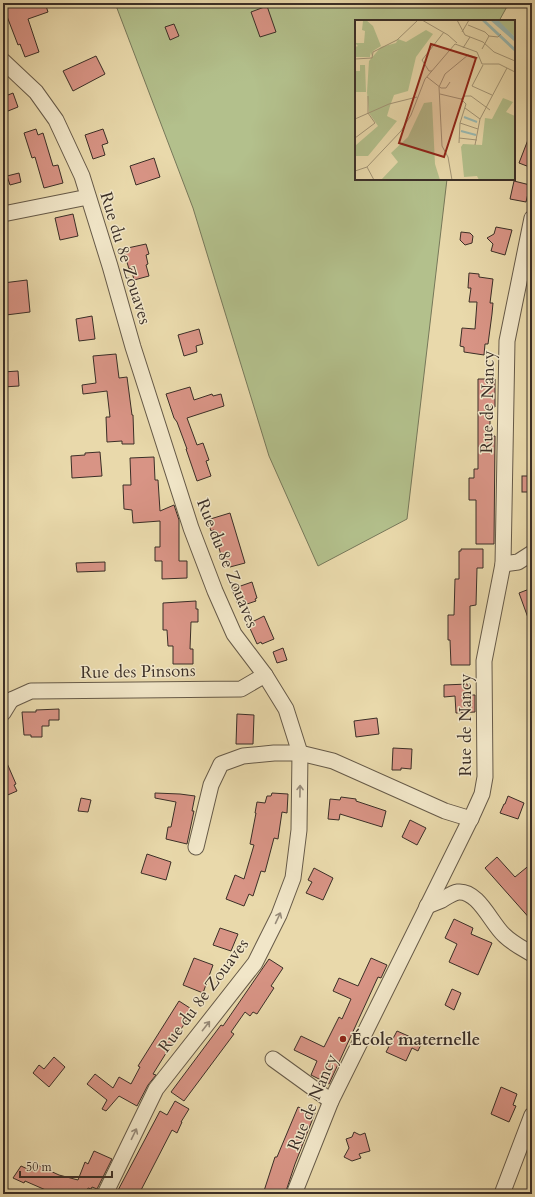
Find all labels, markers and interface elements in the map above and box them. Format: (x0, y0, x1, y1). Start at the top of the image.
inset map (355, 20, 515, 180)
street label: Rue du 8e Zouaves (94, 189, 157, 327)
street label: Rue de Nancy (475, 350, 500, 454)
street label: Rue du 8e Zouaves (191, 495, 264, 631)
street label: Rue des Pinsons (80, 659, 196, 684)
street label: Rue de Nancy (454, 674, 477, 776)
one-way arrow (296, 785, 303, 798)
one-way arrow (275, 913, 282, 925)
street label: Rue du 8e Zouaves (153, 933, 254, 1057)
one-way arrow (201, 1020, 210, 1031)
place label: École maternelle (351, 1028, 480, 1051)
marker: École maternelle (338, 1034, 348, 1044)
street label: Rue de Nancy (282, 1050, 343, 1154)
one-way arrow (131, 1128, 139, 1140)
scale bar (20, 1153, 112, 1179)
text: 50 m (26, 1159, 53, 1175)

